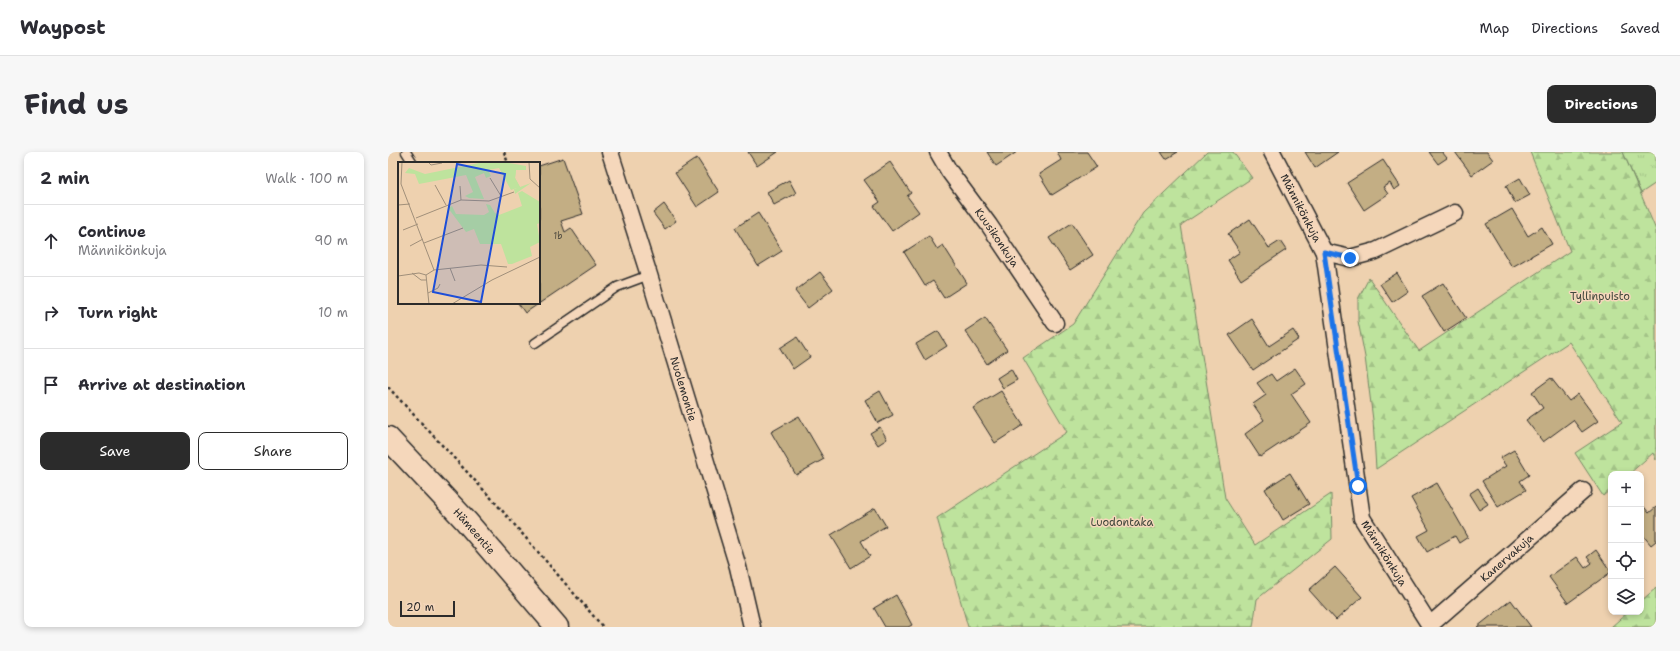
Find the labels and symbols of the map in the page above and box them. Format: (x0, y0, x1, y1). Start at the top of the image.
inset map (398, 162, 540, 304)
street label: Männikönkuja (1277, 171, 1325, 245)
street label: Kuusikonkuja (971, 205, 1023, 270)
house number: 1b (554, 230, 562, 242)
route end (1341, 249, 1359, 267)
park label: Tyllinpuisto (1570, 289, 1630, 304)
street label: Nuolemontie (667, 355, 701, 423)
route start (1349, 477, 1367, 495)
street label: Hämeentie (450, 505, 499, 557)
park label: Luodontaka (1091, 515, 1154, 530)
street label: Männikönkuja (1358, 517, 1411, 589)
street label: Kanervakuja (1477, 530, 1537, 585)
scale bar (400, 599, 455, 618)

